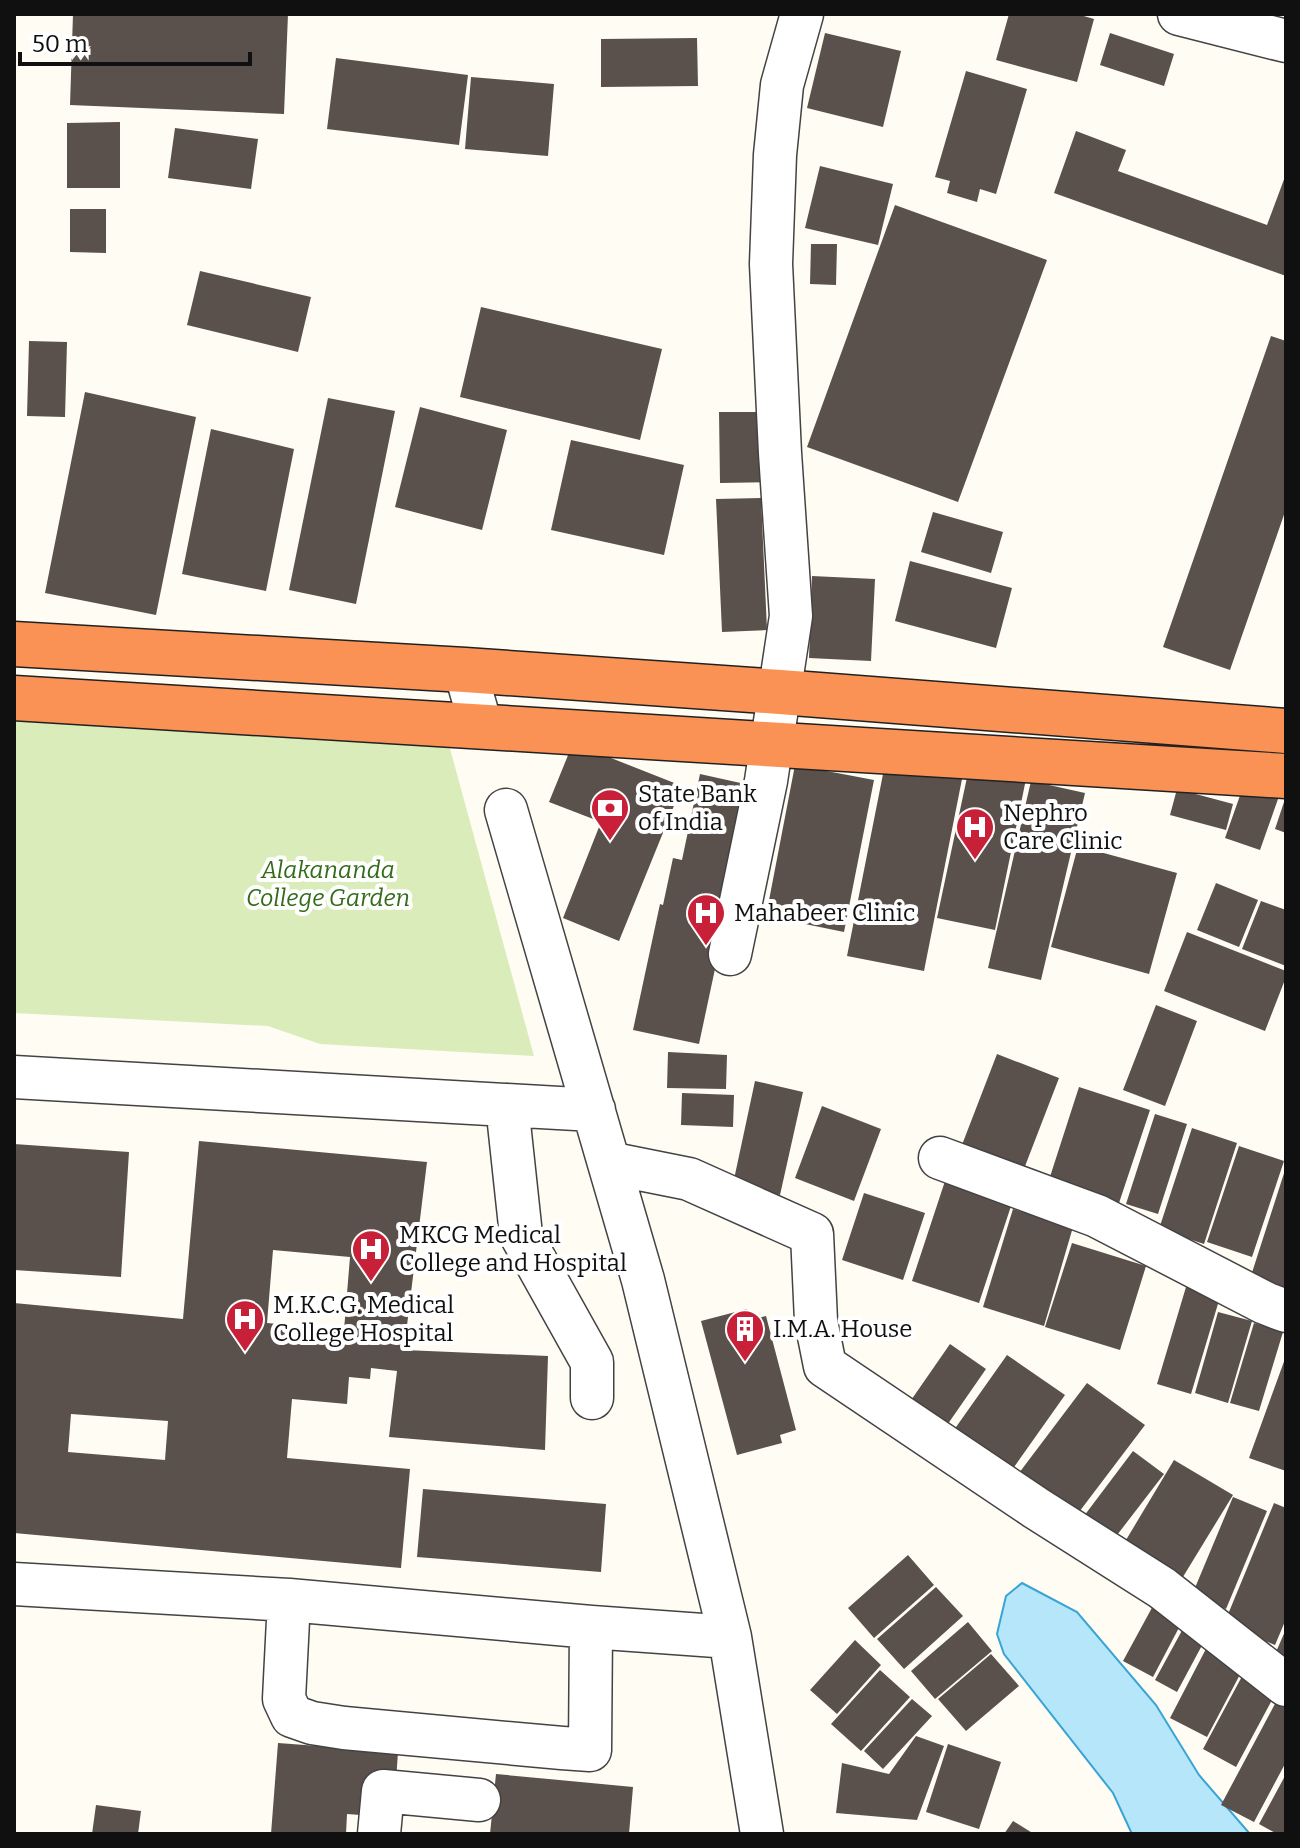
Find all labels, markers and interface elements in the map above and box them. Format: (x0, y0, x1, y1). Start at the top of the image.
scale bar (20, 16, 250, 66)
text: 50 m (32, 30, 88, 58)
place label: State Bank of India (638, 780, 757, 836)
bank icon: State Bank of India (589, 787, 631, 842)
place label: Nephro Care Clinic (1003, 799, 1123, 855)
hospital icon: Nephro Care Clinic (954, 806, 996, 861)
park label: Alakananda College Garden (246, 856, 410, 912)
hospital icon: Mahabeer Clinic (685, 892, 727, 947)
place label: Mahabeer Clinic (734, 899, 915, 927)
place label: MKCG Medical College and Hospital (399, 1221, 627, 1277)
hospital icon: MKCG Medical College and Hospital (350, 1228, 392, 1283)
place label: M.K.C.G. Medical College Hospital (273, 1291, 454, 1347)
hospital icon: M.K.C.G. Medical College Hospital (224, 1298, 266, 1353)
building icon: I.M.A. House (724, 1308, 766, 1363)
place label: I.M.A. House (773, 1315, 912, 1343)

